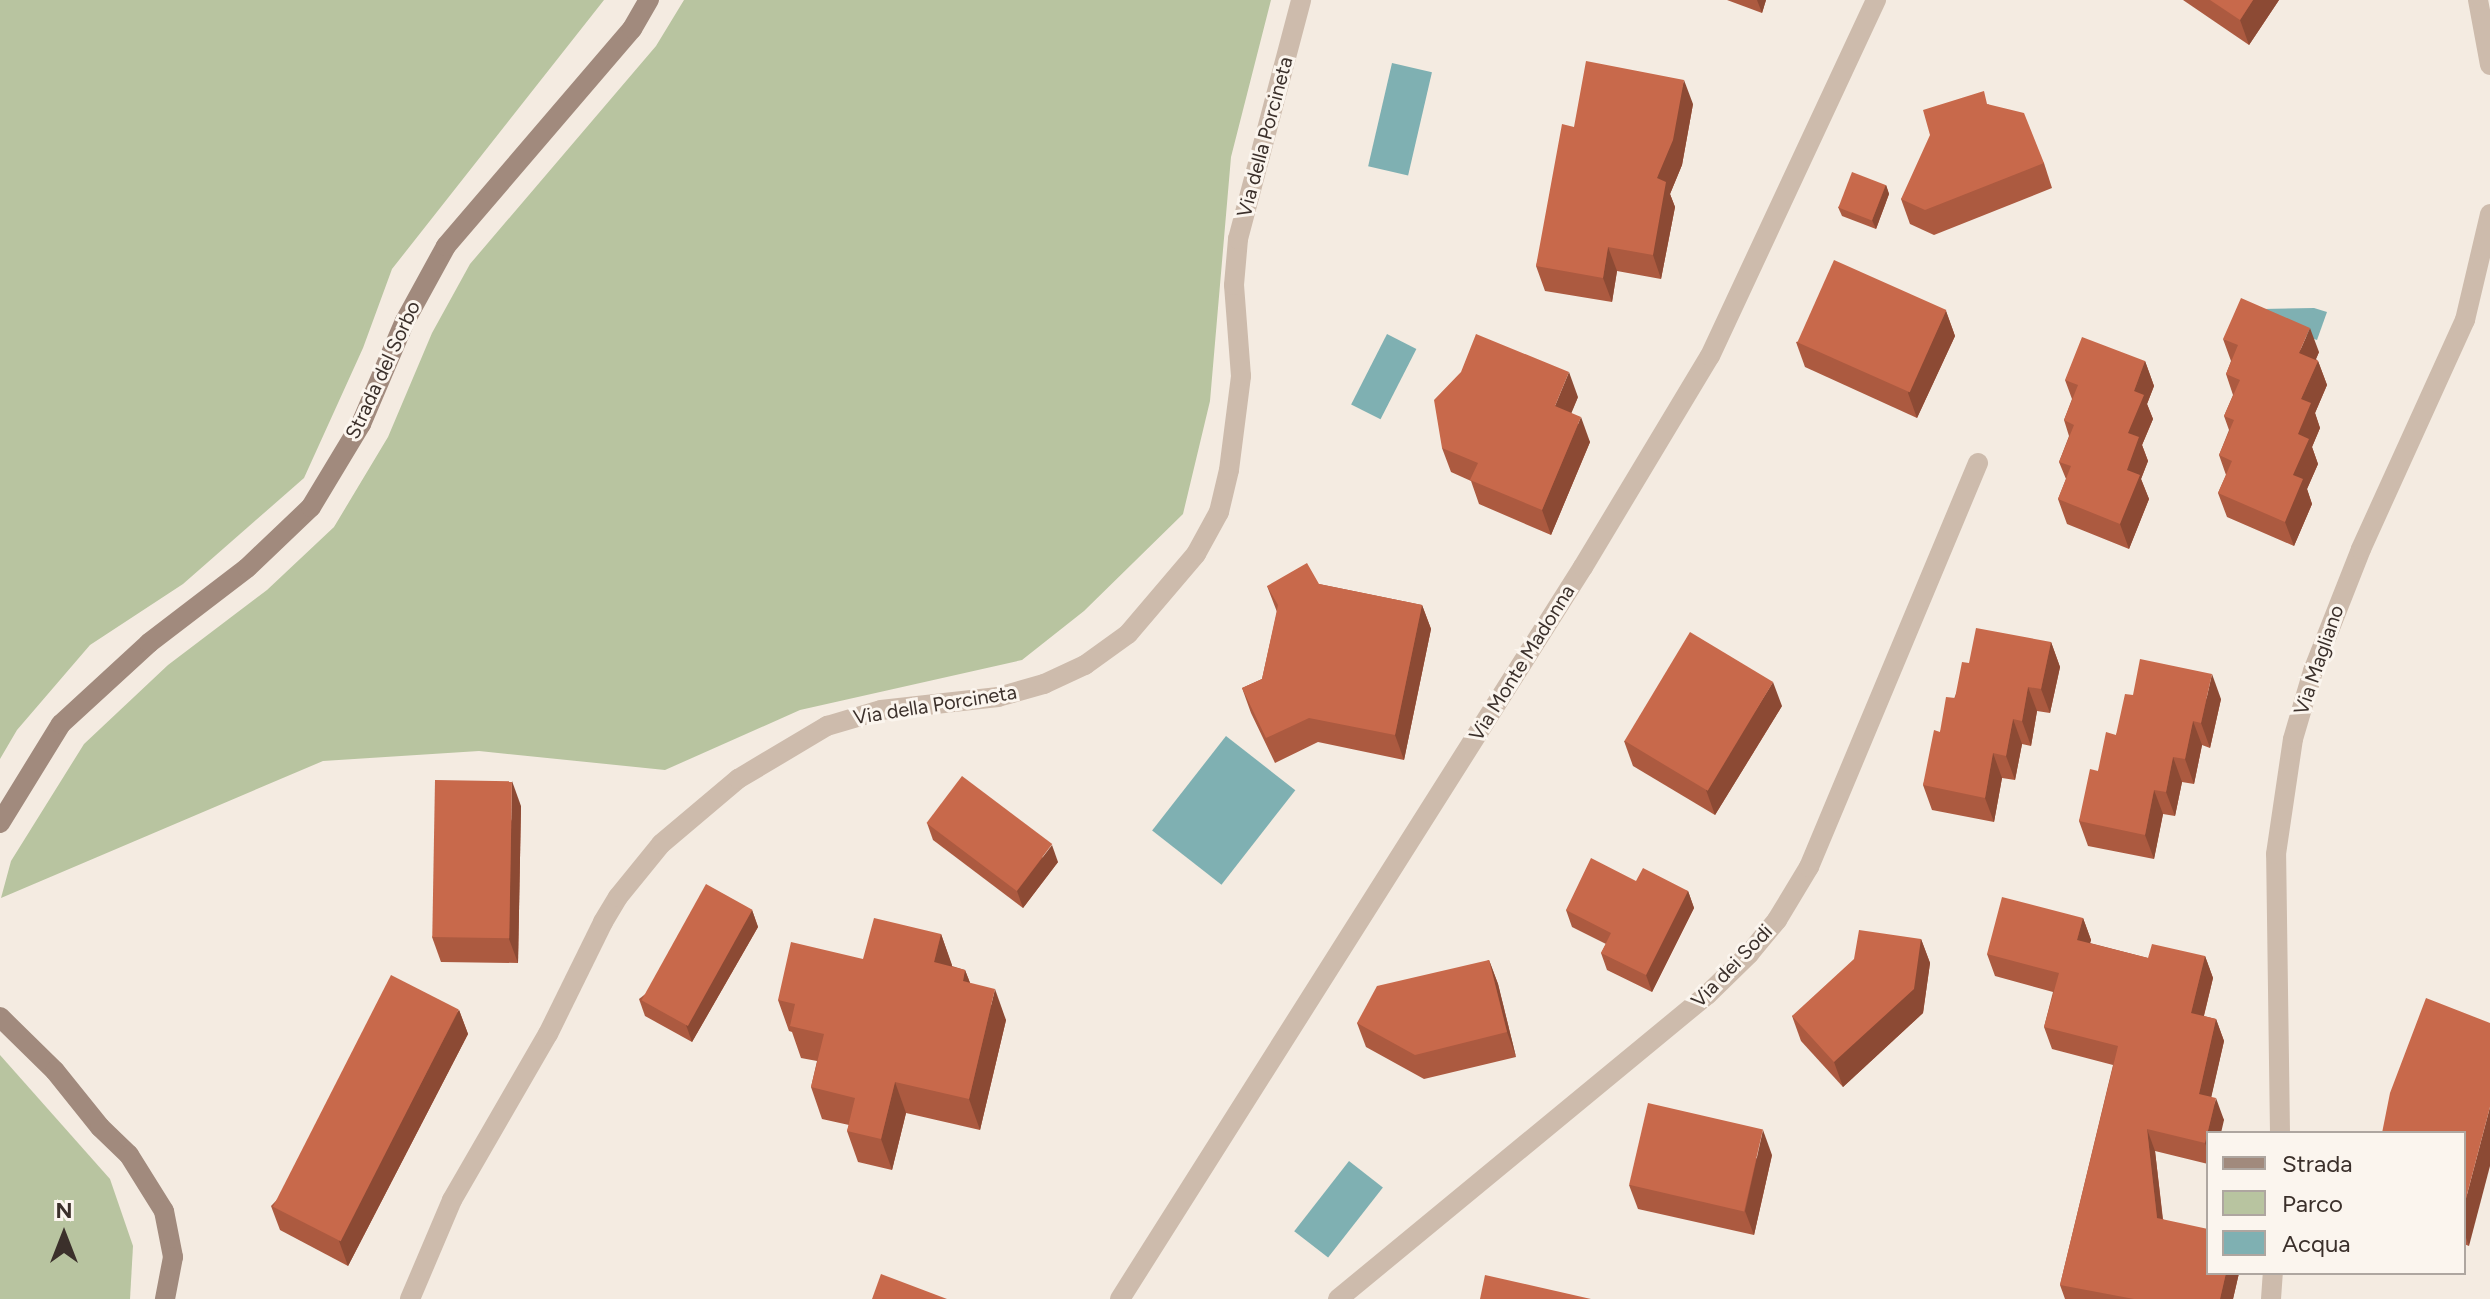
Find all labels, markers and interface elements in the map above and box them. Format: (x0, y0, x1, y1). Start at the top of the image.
street label: Via della Porcineta (1232, 54, 1298, 220)
street label: Strada del Sorbo (341, 297, 425, 443)
street label: Via Monte Madonna (1464, 580, 1580, 746)
street label: Via Magliano (2289, 602, 2349, 718)
street label: Via della Porcineta (852, 680, 1018, 730)
street label: Via dei Sodi (1687, 920, 1777, 1012)
legend (2206, 1131, 2466, 1275)
text: Strada (2282, 1149, 2352, 1178)
text: Parco (2282, 1189, 2343, 1218)
north arrow (24, 1195, 104, 1275)
text: N (55, 1197, 73, 1224)
text: Acqua (2282, 1229, 2351, 1258)

